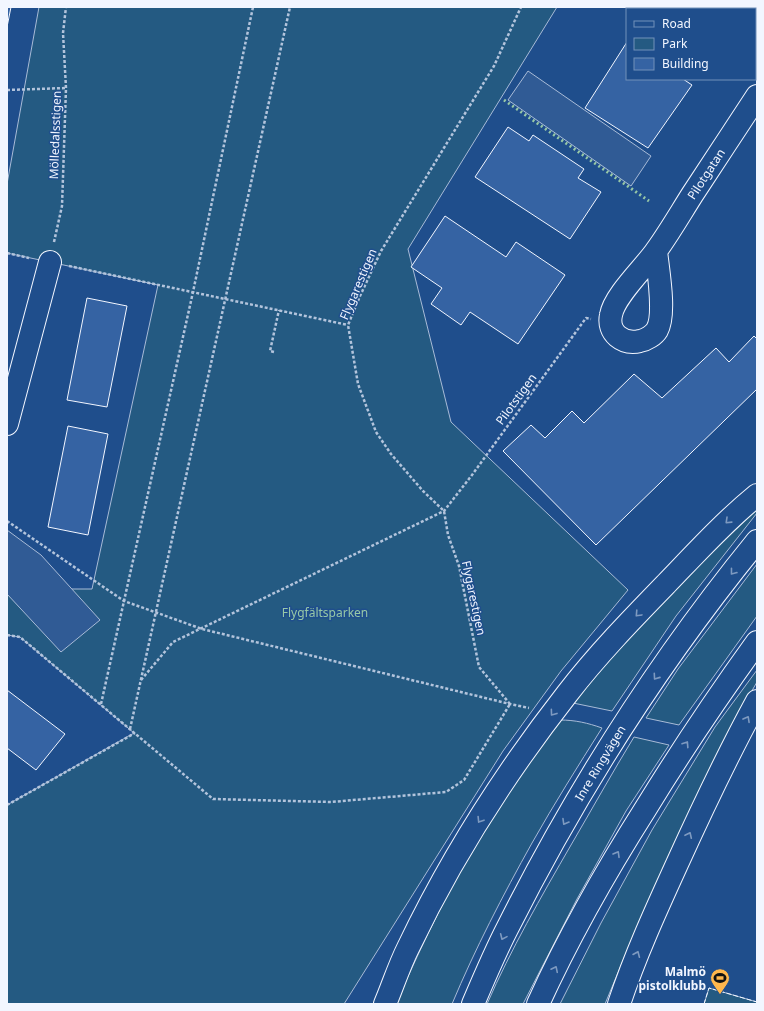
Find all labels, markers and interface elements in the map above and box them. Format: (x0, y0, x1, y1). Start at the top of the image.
legend (626, 8, 756, 80)
text: Road (662, 15, 691, 32)
text: Park (662, 35, 688, 52)
text: Building (662, 55, 709, 72)
street label: Mölledalsstigen (45, 90, 65, 180)
street label: Pilotgatan (683, 145, 729, 203)
street label: Flygarestigen (335, 246, 381, 322)
street label: Pilotstigen (492, 370, 540, 428)
one-way arrow (725, 516, 733, 524)
street label: Flygarestigen (458, 559, 490, 637)
one-way arrow (730, 568, 738, 575)
park label: Flygfältsparken (282, 604, 368, 621)
one-way arrow (635, 609, 642, 617)
one-way arrow (654, 672, 661, 679)
one-way arrow (550, 709, 558, 716)
one-way arrow (742, 716, 750, 723)
street label: Inre Ringvägen (571, 722, 629, 804)
one-way arrow (681, 741, 688, 748)
one-way arrow (477, 816, 484, 823)
one-way arrow (562, 818, 569, 826)
one-way arrow (685, 832, 693, 839)
one-way arrow (612, 851, 619, 858)
one-way arrow (500, 933, 508, 940)
one-way arrow (632, 951, 640, 959)
place label: Malmö pistolklubb (639, 963, 706, 994)
one-way arrow (550, 966, 558, 973)
sports icon: Malmö pistolklubb (709, 967, 731, 995)

